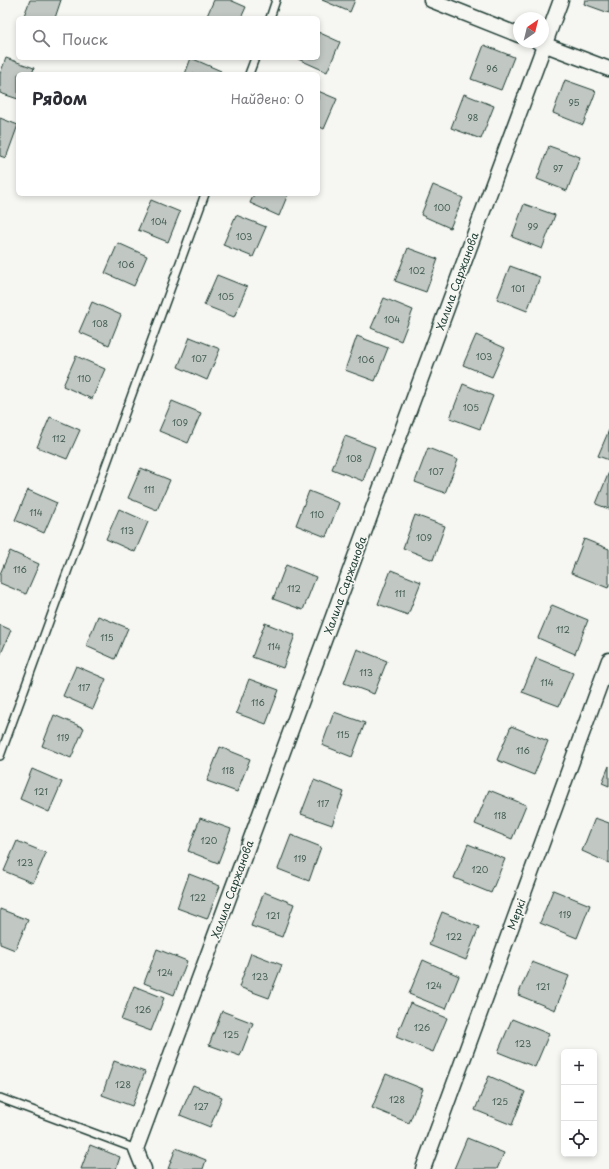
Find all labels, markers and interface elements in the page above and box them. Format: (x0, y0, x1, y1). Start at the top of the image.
north arrow (513, 12, 549, 48)
search box (16, 16, 320, 60)
icon: search (30, 27, 52, 49)
text: Поиск (62, 27, 108, 50)
house number: 96 (486, 61, 498, 75)
text: Рядом (32, 85, 87, 111)
text: Найдено: 0 (231, 89, 304, 108)
house number: 95 (568, 95, 580, 109)
house number: 98 (468, 110, 478, 124)
house number: 97 (553, 161, 563, 175)
house number: 100 (433, 200, 451, 214)
house number: 104 (151, 214, 167, 228)
house number: 99 (528, 219, 539, 233)
house number: 103 (236, 229, 252, 243)
street label: Халила Саржанова (431, 229, 483, 332)
house number: 106 (118, 257, 134, 271)
house number: 102 (409, 263, 425, 277)
house number: 101 (511, 281, 525, 295)
house number: 105 (218, 289, 234, 303)
house number: 104 (384, 312, 400, 326)
house number: 108 (92, 316, 108, 330)
house number: 103 (476, 349, 492, 363)
house number: 107 (191, 351, 207, 365)
house number: 106 (358, 352, 374, 366)
house number: 110 (77, 371, 91, 385)
house number: 105 (463, 400, 479, 414)
house number: 109 (172, 415, 188, 429)
house number: 112 (52, 431, 66, 445)
house number: 108 (346, 451, 362, 465)
house number: 107 (428, 464, 444, 478)
house number: 111 (144, 482, 154, 496)
house number: 114 (29, 505, 43, 519)
house number: 110 (310, 507, 324, 521)
house number: 113 (120, 523, 134, 537)
house number: 109 (416, 530, 432, 544)
street label: Халила Саржанова (319, 533, 371, 636)
house number: 116 (13, 562, 27, 576)
house number: 112 (287, 581, 301, 595)
house number: 111 (395, 586, 405, 600)
house number: 112 (556, 622, 570, 636)
house number: 115 (100, 630, 114, 644)
house number: 114 (267, 639, 281, 653)
house number: 113 (359, 665, 373, 679)
house number: 114 (540, 675, 554, 689)
house number: 117 (78, 680, 90, 694)
house number: 116 (251, 695, 265, 709)
house number: 115 (336, 727, 350, 741)
house number: 119 (57, 730, 69, 744)
house number: 116 (516, 743, 530, 757)
house number: 118 (221, 763, 235, 777)
house number: 121 (34, 784, 48, 798)
house number: 117 (317, 796, 329, 810)
house number: 118 (493, 808, 507, 822)
house number: 120 (201, 833, 218, 847)
street label: Халила Саржанова (206, 837, 258, 940)
house number: 119 (294, 851, 306, 865)
house number: 123 (17, 855, 33, 869)
house number: 120 (472, 862, 489, 876)
house number: 122 (190, 890, 206, 904)
street label: Меркі (503, 896, 529, 932)
house number: 119 (559, 907, 571, 921)
house number: 121 (266, 908, 280, 922)
house number: 122 (446, 929, 462, 943)
house number: 124 (157, 965, 173, 979)
house number: 123 (252, 969, 268, 983)
house number: 124 (426, 978, 442, 992)
house number: 121 (536, 979, 550, 993)
house number: 126 (135, 1002, 151, 1016)
house number: 126 (414, 1020, 430, 1034)
house number: 125 (223, 1027, 239, 1041)
house number: 123 (515, 1036, 531, 1050)
map controls (561, 1049, 597, 1157)
button: + (561, 1049, 597, 1085)
house number: 128 (115, 1077, 131, 1091)
button: − (561, 1085, 597, 1121)
house number: 128 (389, 1092, 405, 1106)
house number: 125 (492, 1094, 508, 1108)
house number: 127 (193, 1099, 209, 1113)
button: locate (561, 1121, 597, 1157)

